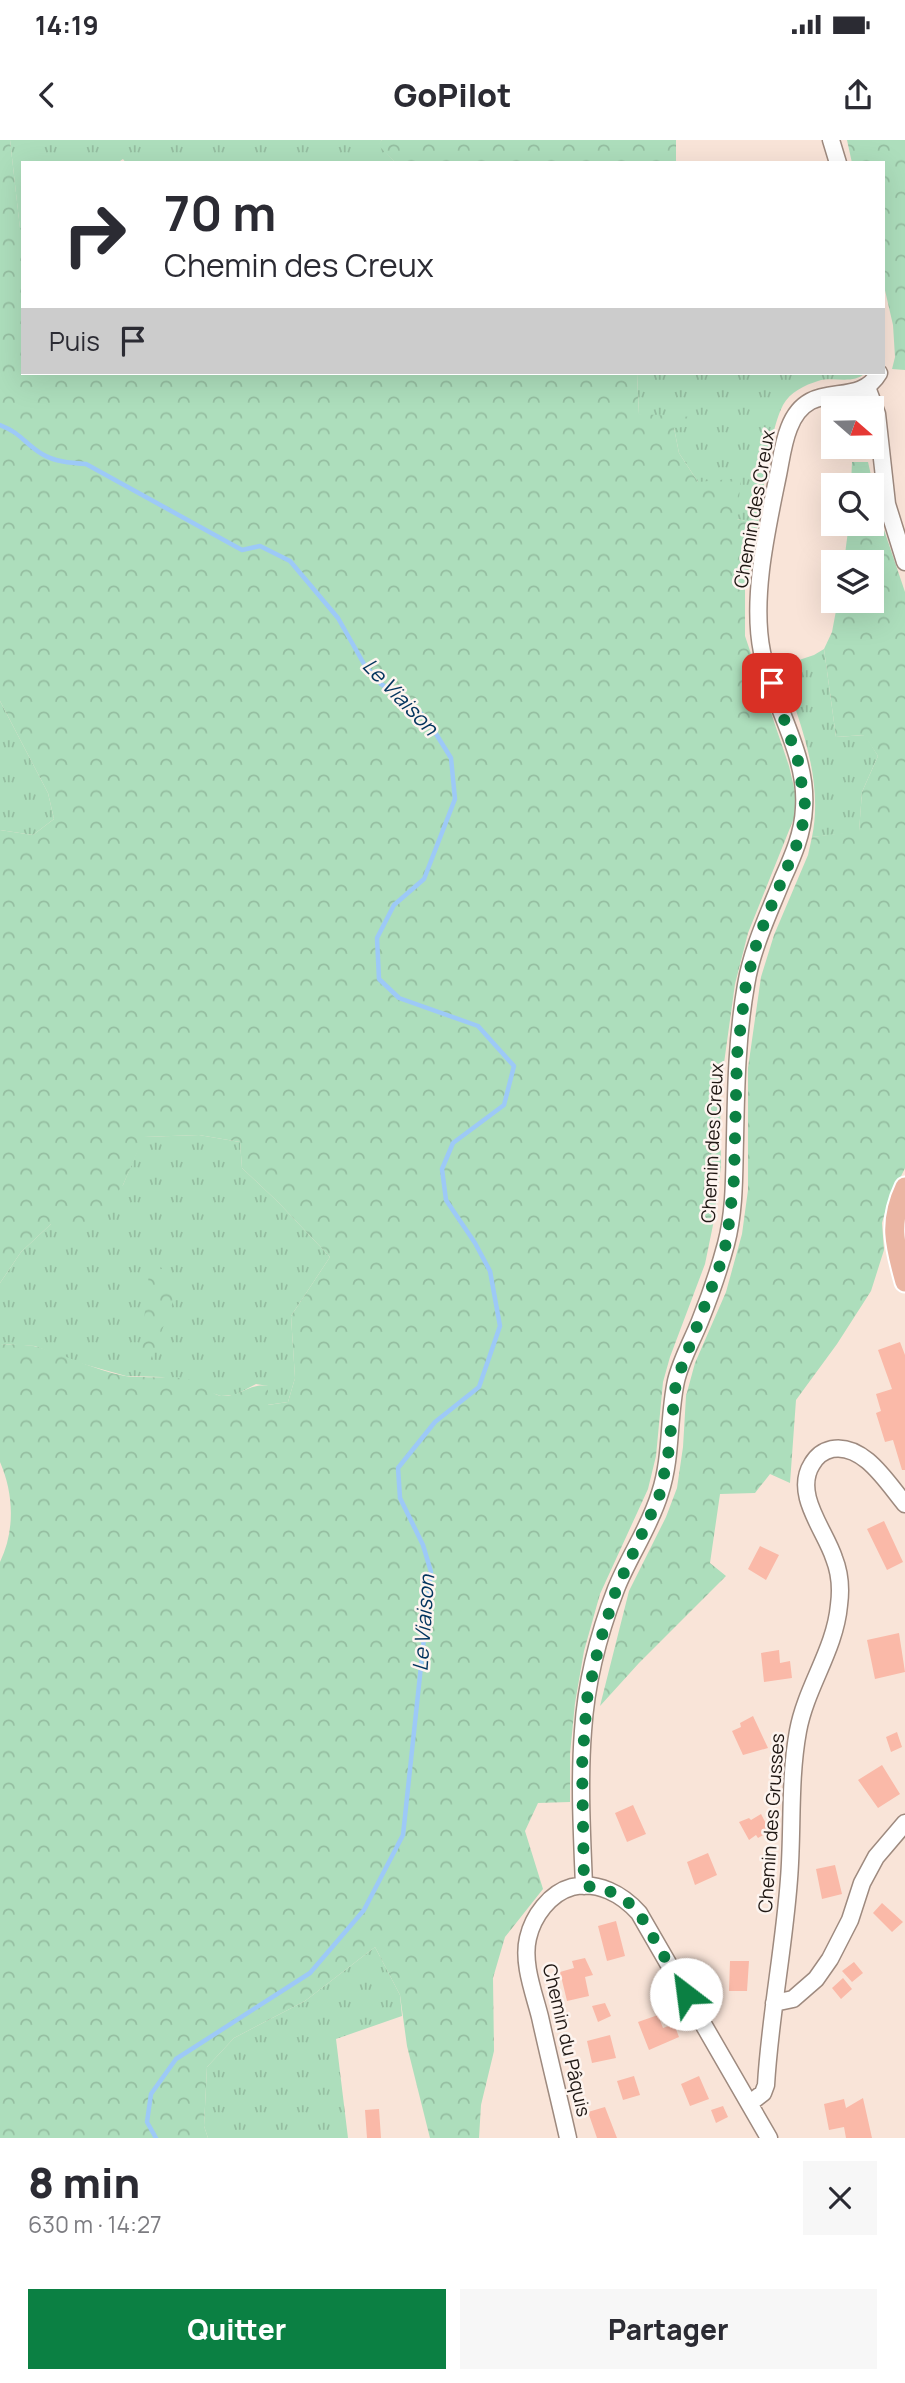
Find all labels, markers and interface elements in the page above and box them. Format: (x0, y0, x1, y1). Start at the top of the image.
text: 14:19 (35, 7, 99, 43)
text: GoPilot (394, 73, 511, 117)
icon: back (28, 76, 66, 114)
icon: share (839, 76, 877, 114)
text: 70 m (164, 179, 276, 246)
icon: right (49, 189, 140, 280)
text: Chemin des Creux (164, 243, 434, 287)
icon: arrive (114, 322, 152, 360)
text: Puis (49, 323, 100, 359)
north arrow (821, 396, 884, 458)
map controls (821, 396, 884, 613)
street label: Chemin des Creux (727, 428, 781, 590)
button: search (821, 473, 884, 536)
button: layers (821, 550, 884, 613)
water label: Le Viaison (357, 652, 445, 742)
pin (742, 653, 802, 713)
icon: arrive (753, 664, 791, 702)
street label: Chemin des Creux (695, 1062, 729, 1224)
water label: Le Viaison (406, 1572, 440, 1672)
street label: Chemin des Grusses (752, 1732, 790, 1914)
position arrow (649, 1957, 723, 2031)
street label: Chemin du Pâquis (537, 1961, 597, 2119)
text: 8 min (28, 2153, 140, 2211)
button: close (803, 2161, 877, 2235)
text: 630 m · 14:27 (28, 2208, 162, 2240)
button: Quitter (28, 2289, 446, 2369)
button: Partager (460, 2289, 877, 2369)

